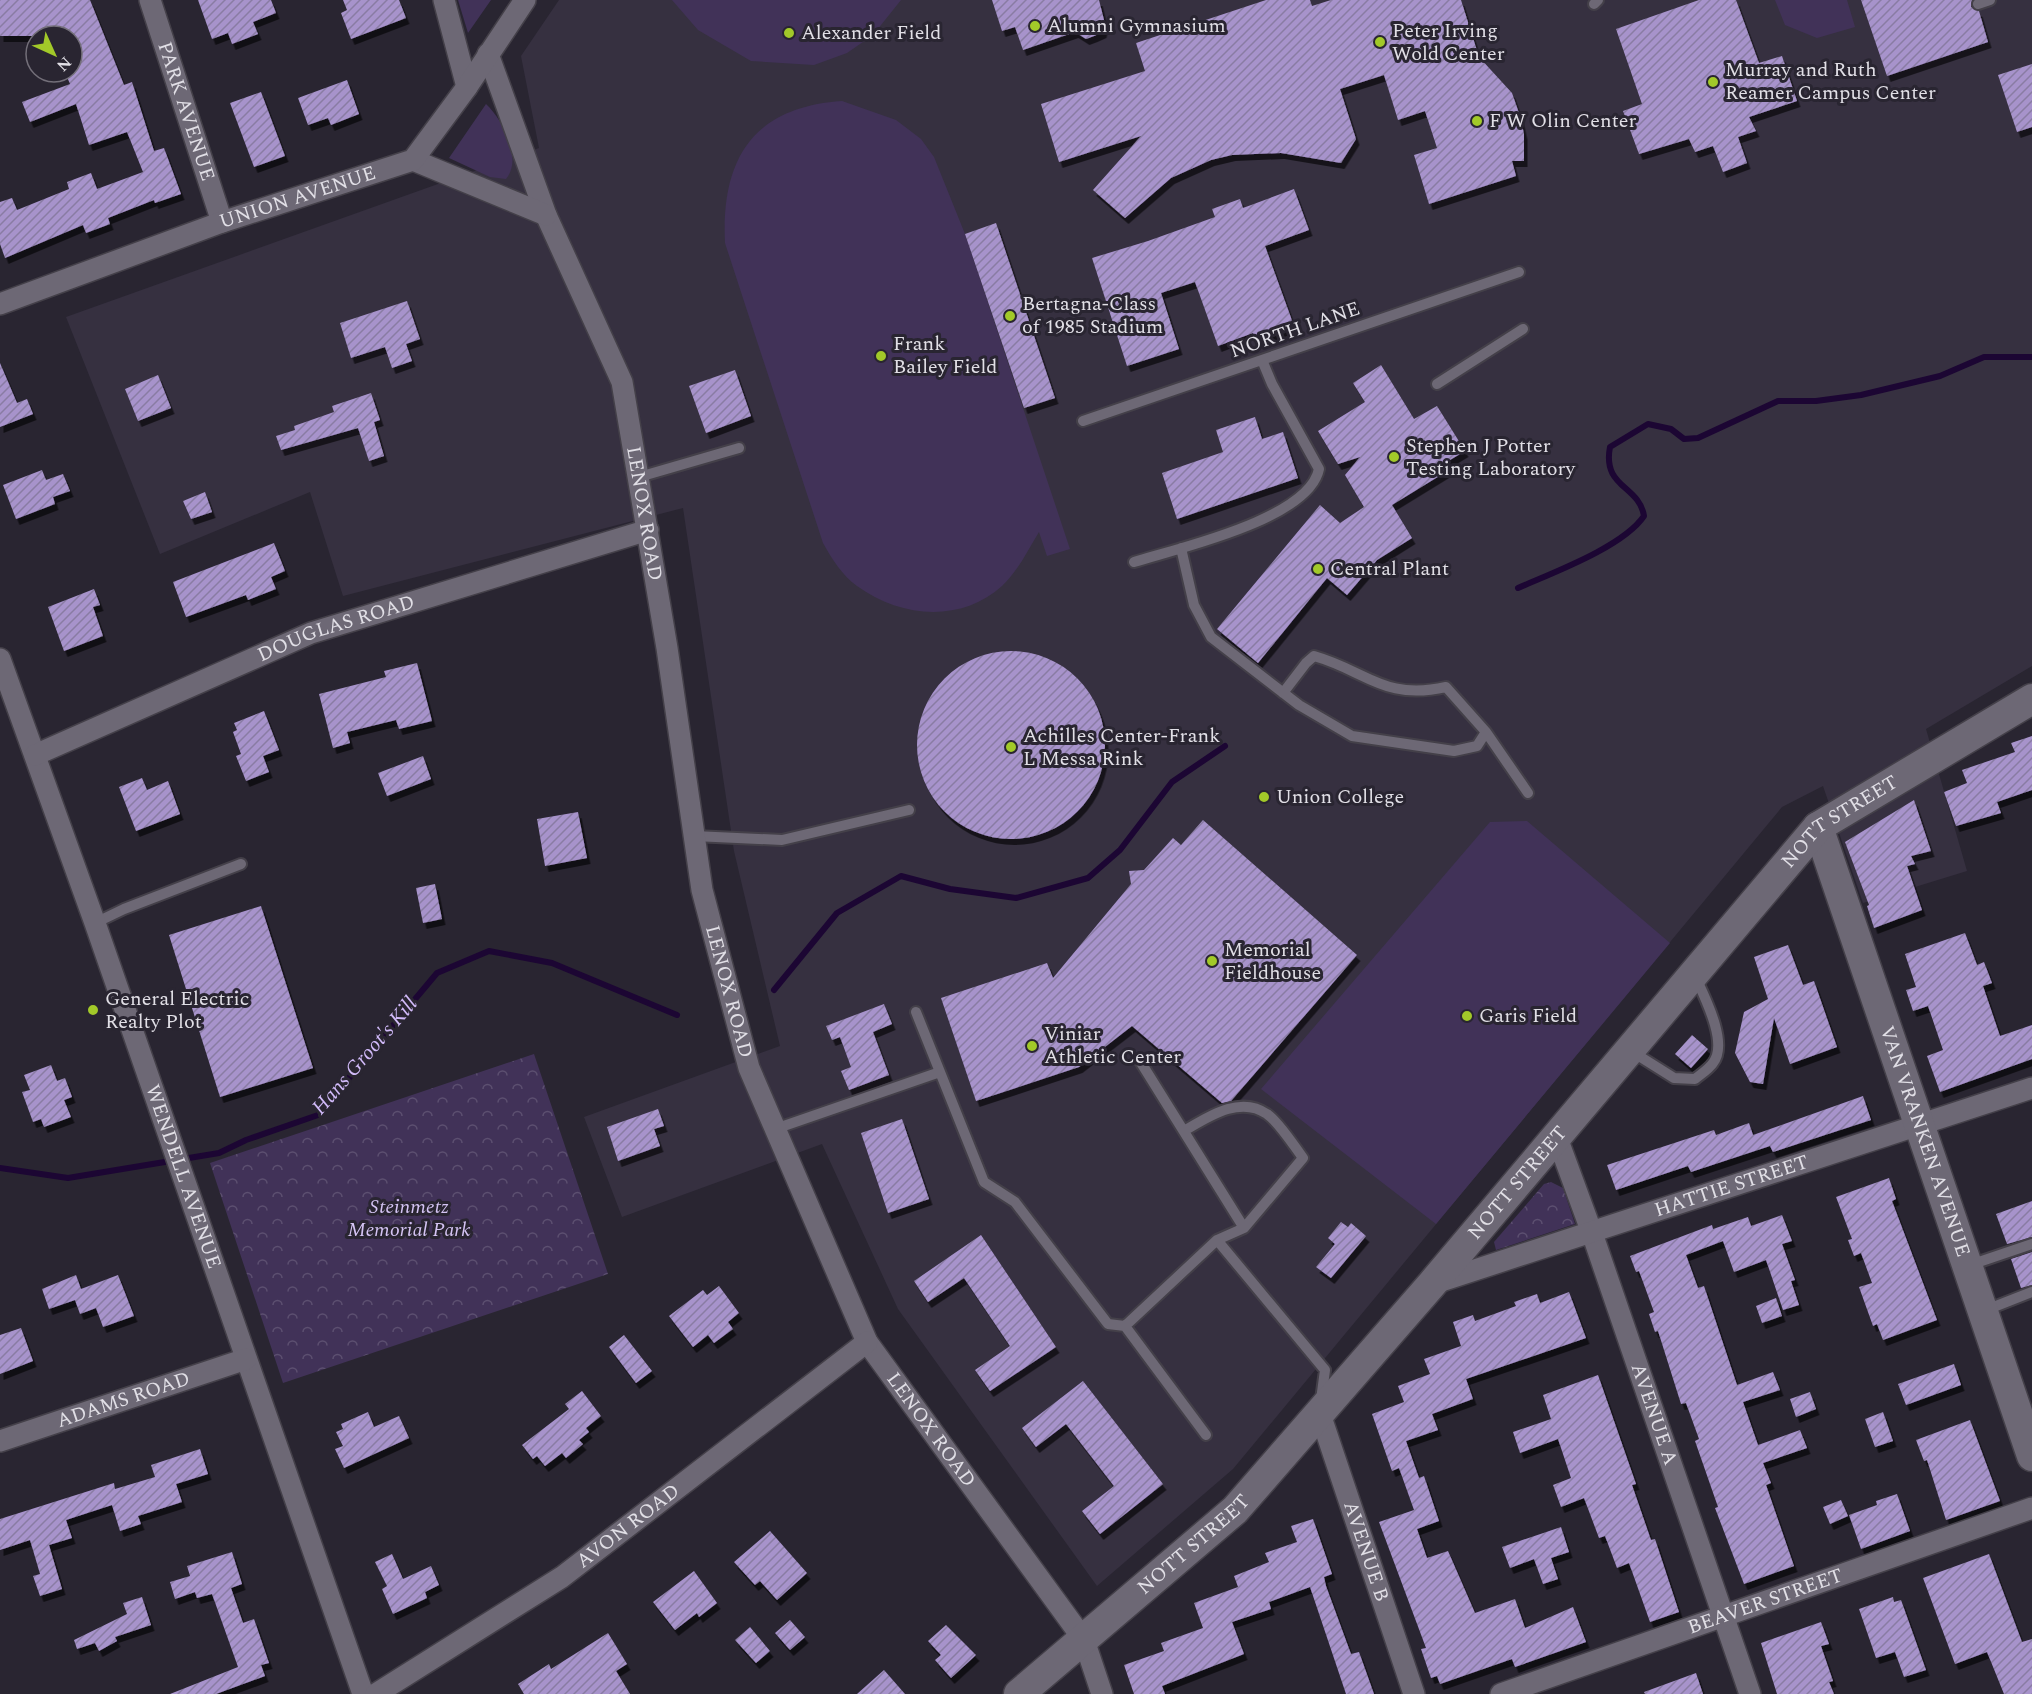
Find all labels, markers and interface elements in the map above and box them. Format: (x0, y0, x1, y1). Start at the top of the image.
place label: Alumni Gymnasium (1047, 11, 1226, 41)
place label: Peter Irving Wold Center (1392, 16, 1505, 69)
place label: Alexander Field (801, 18, 941, 48)
marker: Alumni Gymnasium (1028, 19, 1042, 33)
north arrow (24, 24, 84, 84)
marker: Alexander Field (782, 26, 796, 40)
marker: Peter Irving Wold Center (1373, 35, 1387, 49)
street label: PARK AVENUE (149, 38, 223, 185)
text: N (51, 51, 77, 77)
place label: Murray and Ruth Reamer Campus Center (1725, 55, 1936, 108)
marker: Murray and Ruth Reamer Campus Center (1706, 75, 1720, 89)
place label: F W Olin Center (1489, 106, 1636, 136)
marker: F W Olin Center (1470, 114, 1484, 128)
street label: UNION AVENUE (215, 158, 380, 237)
place label: Bertagna-Class of 1985 Stadium (1022, 289, 1163, 342)
street label: NORTH LANE (1226, 294, 1364, 366)
marker: Bertagna-Class of 1985 Stadium (1003, 309, 1017, 323)
place label: Frank Bailey Field (893, 329, 997, 382)
marker: Frank Bailey Field (874, 349, 888, 363)
place label: Stephen J Potter Testing Laboratory (1406, 431, 1577, 484)
street label: LENOX ROAD (618, 444, 670, 583)
marker: Stephen J Potter Testing Laboratory (1387, 450, 1401, 464)
place label: Central Plant (1330, 554, 1449, 584)
marker: Central Plant (1311, 562, 1325, 576)
street label: DOUGLAS ROAD (252, 587, 419, 670)
place label: Achilles Center-Frank L Messa Rink (1023, 721, 1220, 774)
marker: Achilles Center-Frank L Messa Rink (1004, 740, 1018, 754)
street label: NOTT STREET (1774, 767, 1904, 875)
place label: Union College (1276, 782, 1404, 812)
marker: Union College (1257, 790, 1271, 804)
street label: LENOX ROAD (697, 922, 761, 1061)
place label: Memorial Fieldhouse (1224, 935, 1321, 988)
marker: Memorial Fieldhouse (1205, 954, 1219, 968)
place label: General Electric Realty Plot (105, 984, 249, 1037)
water label: Hans Groot's Kill (304, 989, 426, 1122)
place label: Garis Field (1479, 1001, 1577, 1031)
marker: General Electric Realty Plot (86, 1003, 100, 1017)
marker: Garis Field (1460, 1009, 1474, 1023)
place label: Viniar Athletic Center (1044, 1019, 1181, 1072)
street label: VAN VRANKEN AVENUE (1872, 1022, 1978, 1261)
marker: Viniar Athletic Center (1025, 1039, 1039, 1053)
street label: WENDELL AVENUE (137, 1080, 229, 1273)
street label: NOTT STREET (1460, 1119, 1574, 1246)
street label: HATTIE STREET (1650, 1147, 1812, 1225)
park label: Steinmetz Memorial Park (347, 1192, 471, 1245)
street label: AVENUE A (1623, 1359, 1686, 1469)
street label: ADAMS ROAD (53, 1364, 194, 1436)
street label: LENOX ROAD (879, 1366, 983, 1494)
street label: AVON ROAD (570, 1476, 686, 1576)
street label: NOTT STREET (1131, 1487, 1257, 1602)
street label: AVENUE B (1335, 1497, 1397, 1606)
street label: BEAVER STREET (1684, 1560, 1847, 1642)

